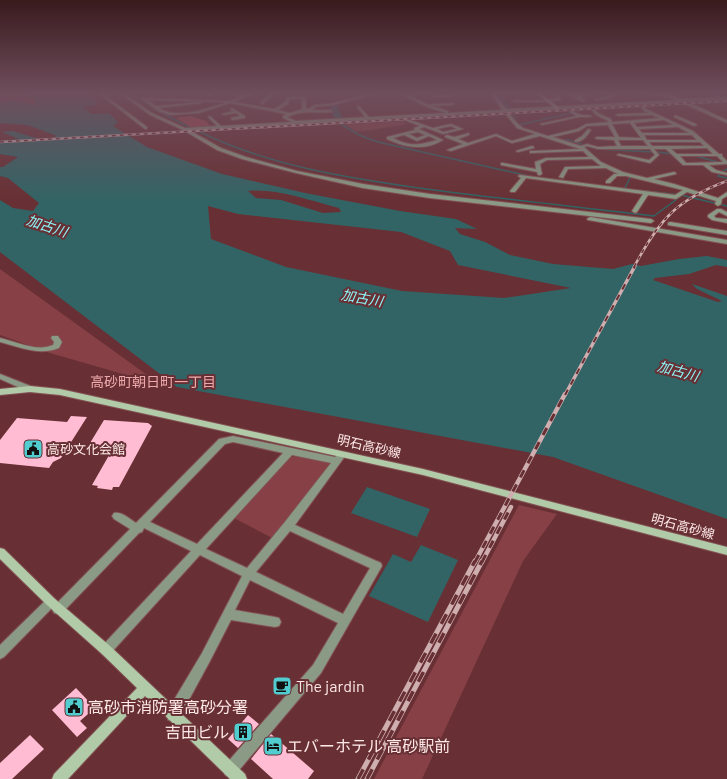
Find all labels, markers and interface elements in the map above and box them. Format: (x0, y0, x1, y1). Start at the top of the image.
water label: 加古川 (25, 211, 72, 241)
water label: 加古川 (340, 285, 386, 310)
water label: 加古川 (656, 357, 703, 385)
district label: 高砂町朝日町一丁目 (90, 373, 216, 390)
street label: 明石高砂線 (336, 431, 402, 461)
public building icon: 高砂文化会館 (22, 438, 44, 460)
place label: 高砂文化会館 (47, 441, 125, 457)
street label: 明石高砂線 (650, 510, 716, 542)
cafe icon: The jardin (271, 675, 293, 697)
place label: The jardin (296, 676, 365, 695)
public building icon: 高砂市消防署高砂分署 (63, 696, 85, 718)
place label: 高砂市消防署高砂分署 (88, 697, 248, 716)
building icon: 吉田ビル (232, 721, 254, 743)
place label: 吉田ビル (165, 722, 229, 741)
hotel icon: エバーホテル 高砂駅前 (262, 735, 284, 757)
place label: エバーホテル 高砂駅前 (287, 736, 450, 755)

